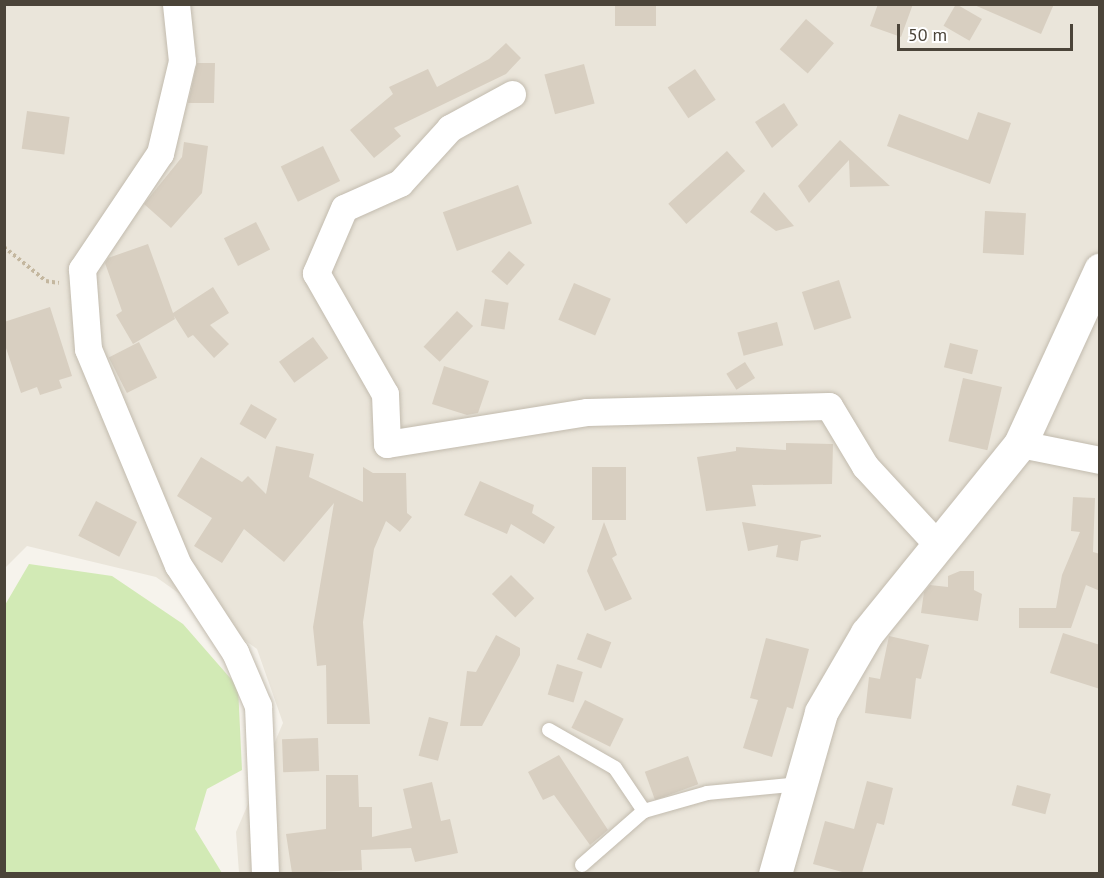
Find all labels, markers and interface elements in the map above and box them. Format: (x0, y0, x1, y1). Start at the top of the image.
scale bar (900, 12, 1076, 50)
text: 50 m (908, 23, 947, 46)

